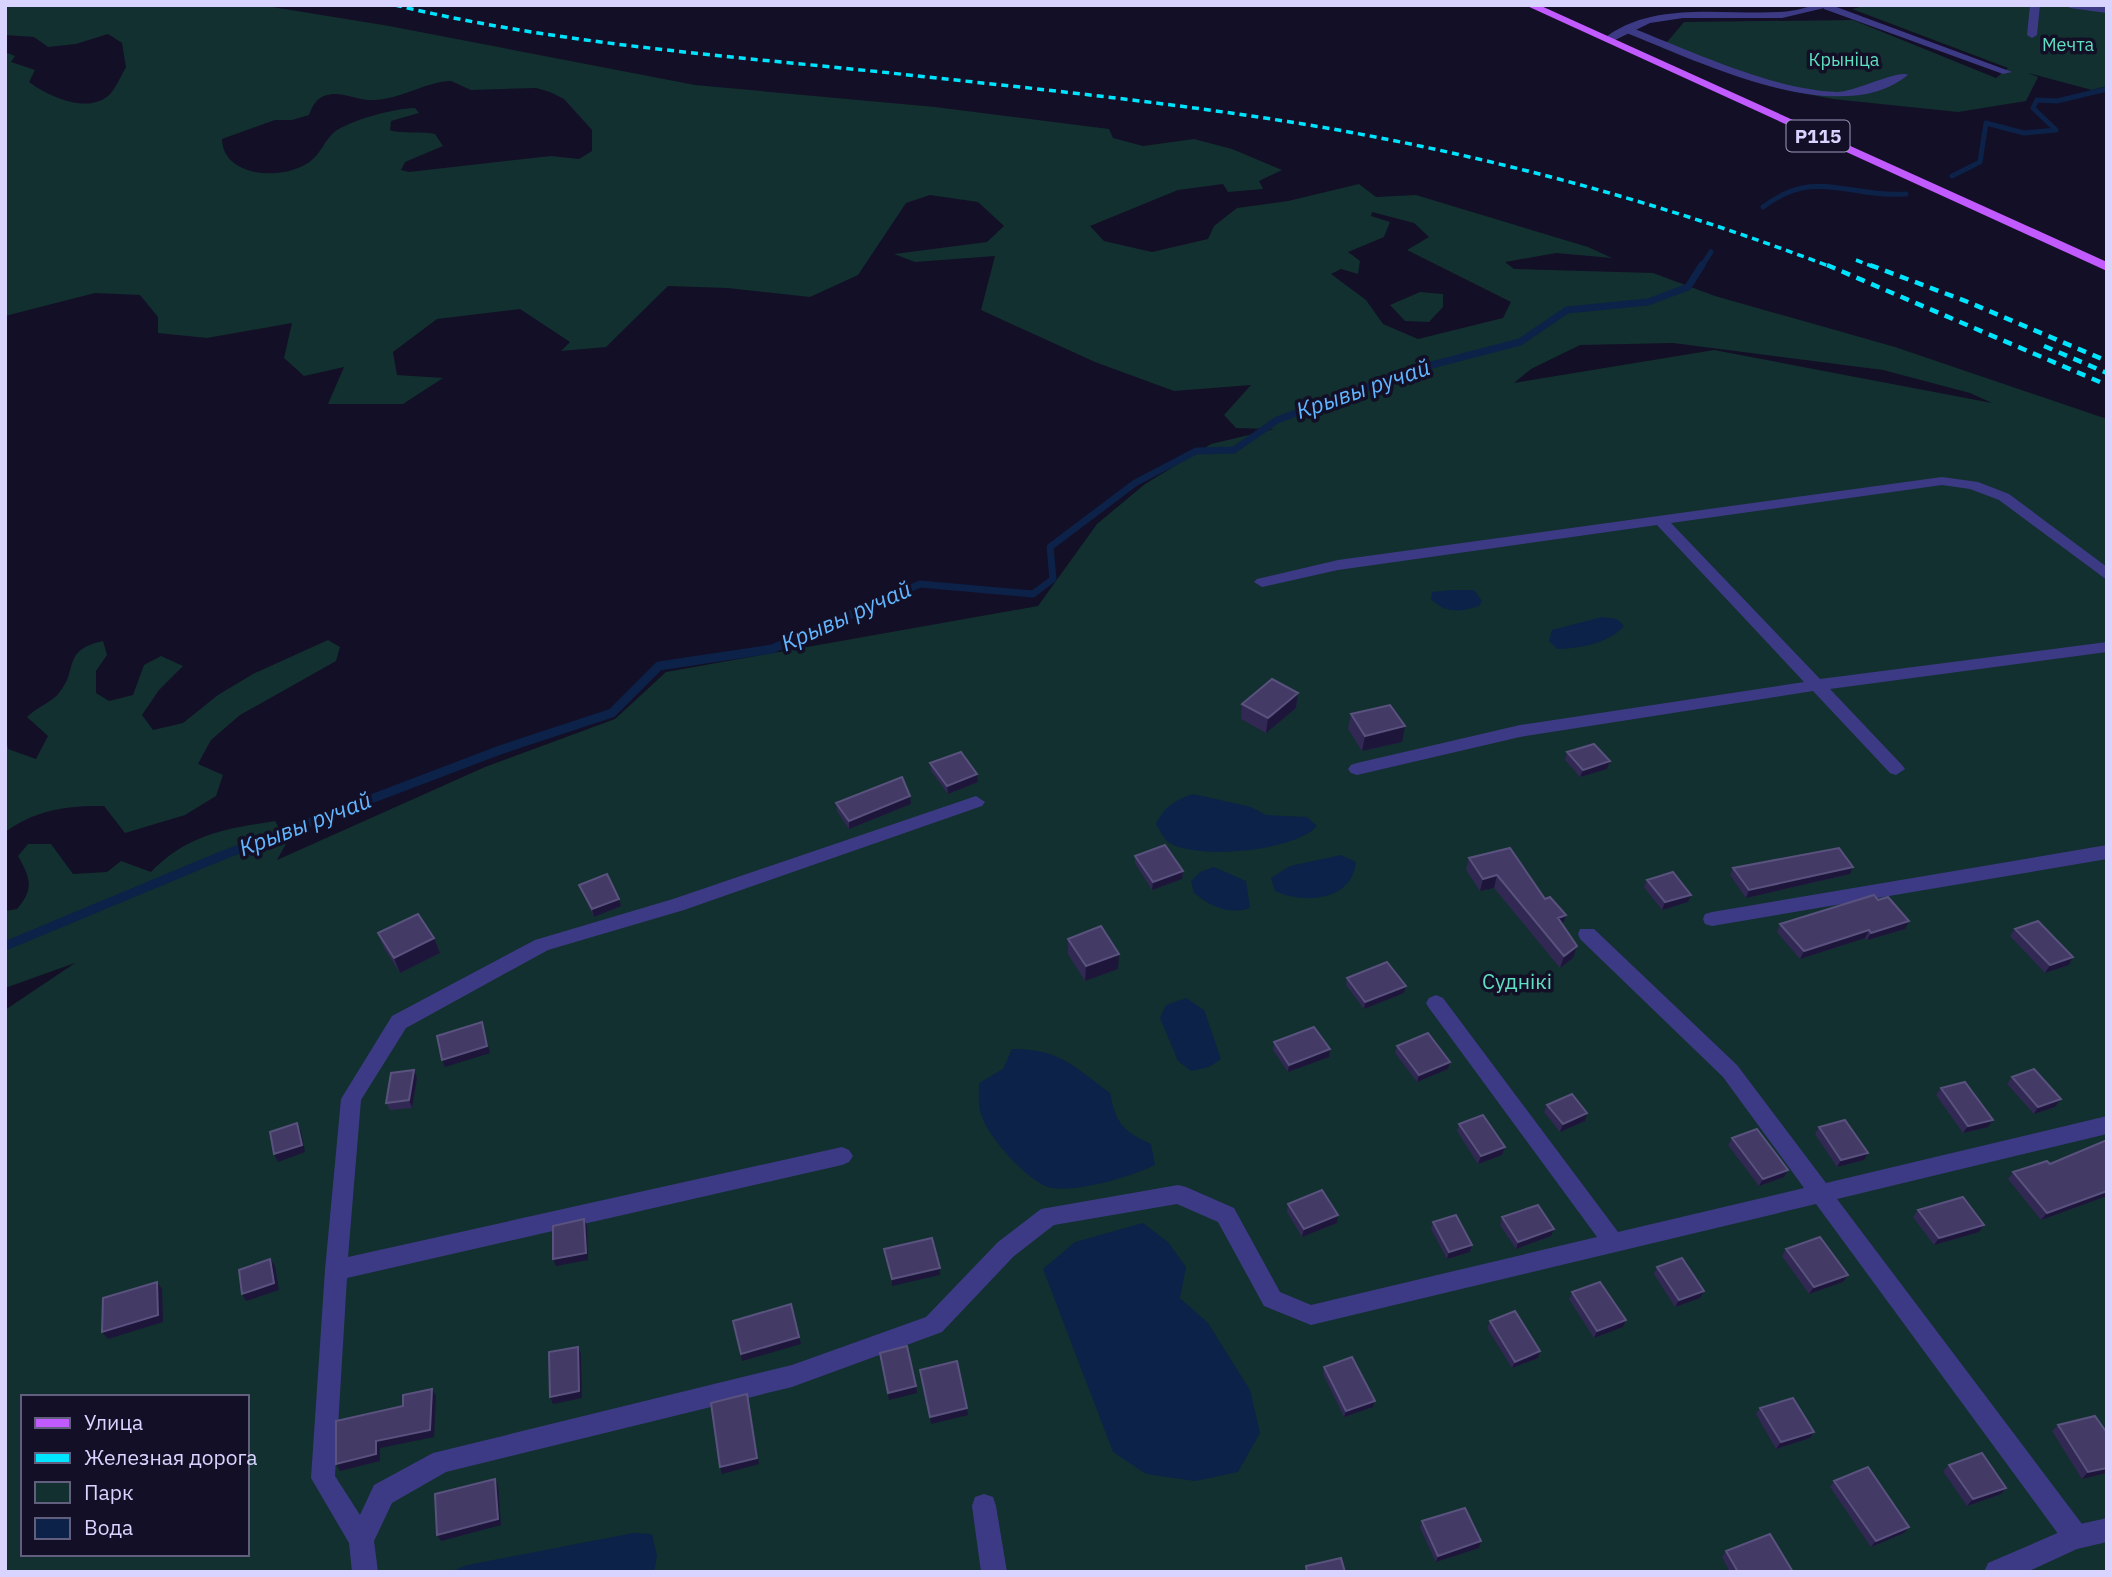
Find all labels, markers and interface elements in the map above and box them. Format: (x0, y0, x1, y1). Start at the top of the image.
park label: Мечта (2042, 33, 2094, 56)
park label: Крыніца (1809, 48, 1880, 71)
road number: Р115 (1786, 120, 1850, 152)
water label: Крывы ручай (1292, 351, 1434, 425)
water label: Крывы ручай (776, 573, 916, 657)
water label: Крывы ручай (234, 784, 375, 862)
park label: Суднікі (1482, 967, 1552, 995)
legend (21, 1395, 248, 1556)
text: Улица (84, 1408, 143, 1436)
text: Железная дорога (84, 1443, 257, 1471)
text: Парк (84, 1478, 134, 1506)
text: Вода (84, 1513, 133, 1541)

